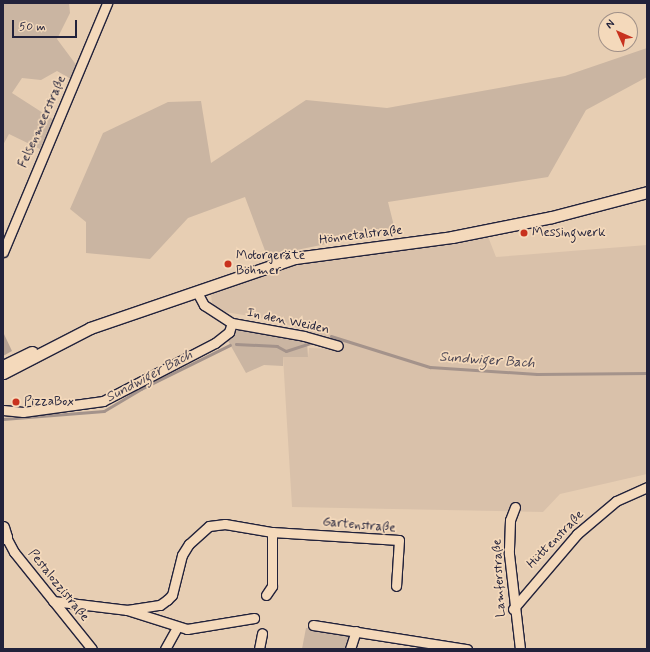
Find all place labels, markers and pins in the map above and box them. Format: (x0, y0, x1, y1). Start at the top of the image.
place label: Messingwerk (532, 225, 606, 241)
marker: Messingwerk (519, 228, 529, 238)
place label: Motorgeräte Böhmer (236, 249, 305, 280)
marker: Motorgeräte Böhmer (223, 259, 233, 269)
place label: PizzaBox (24, 394, 74, 410)
marker: PizzaBox (11, 397, 21, 407)

